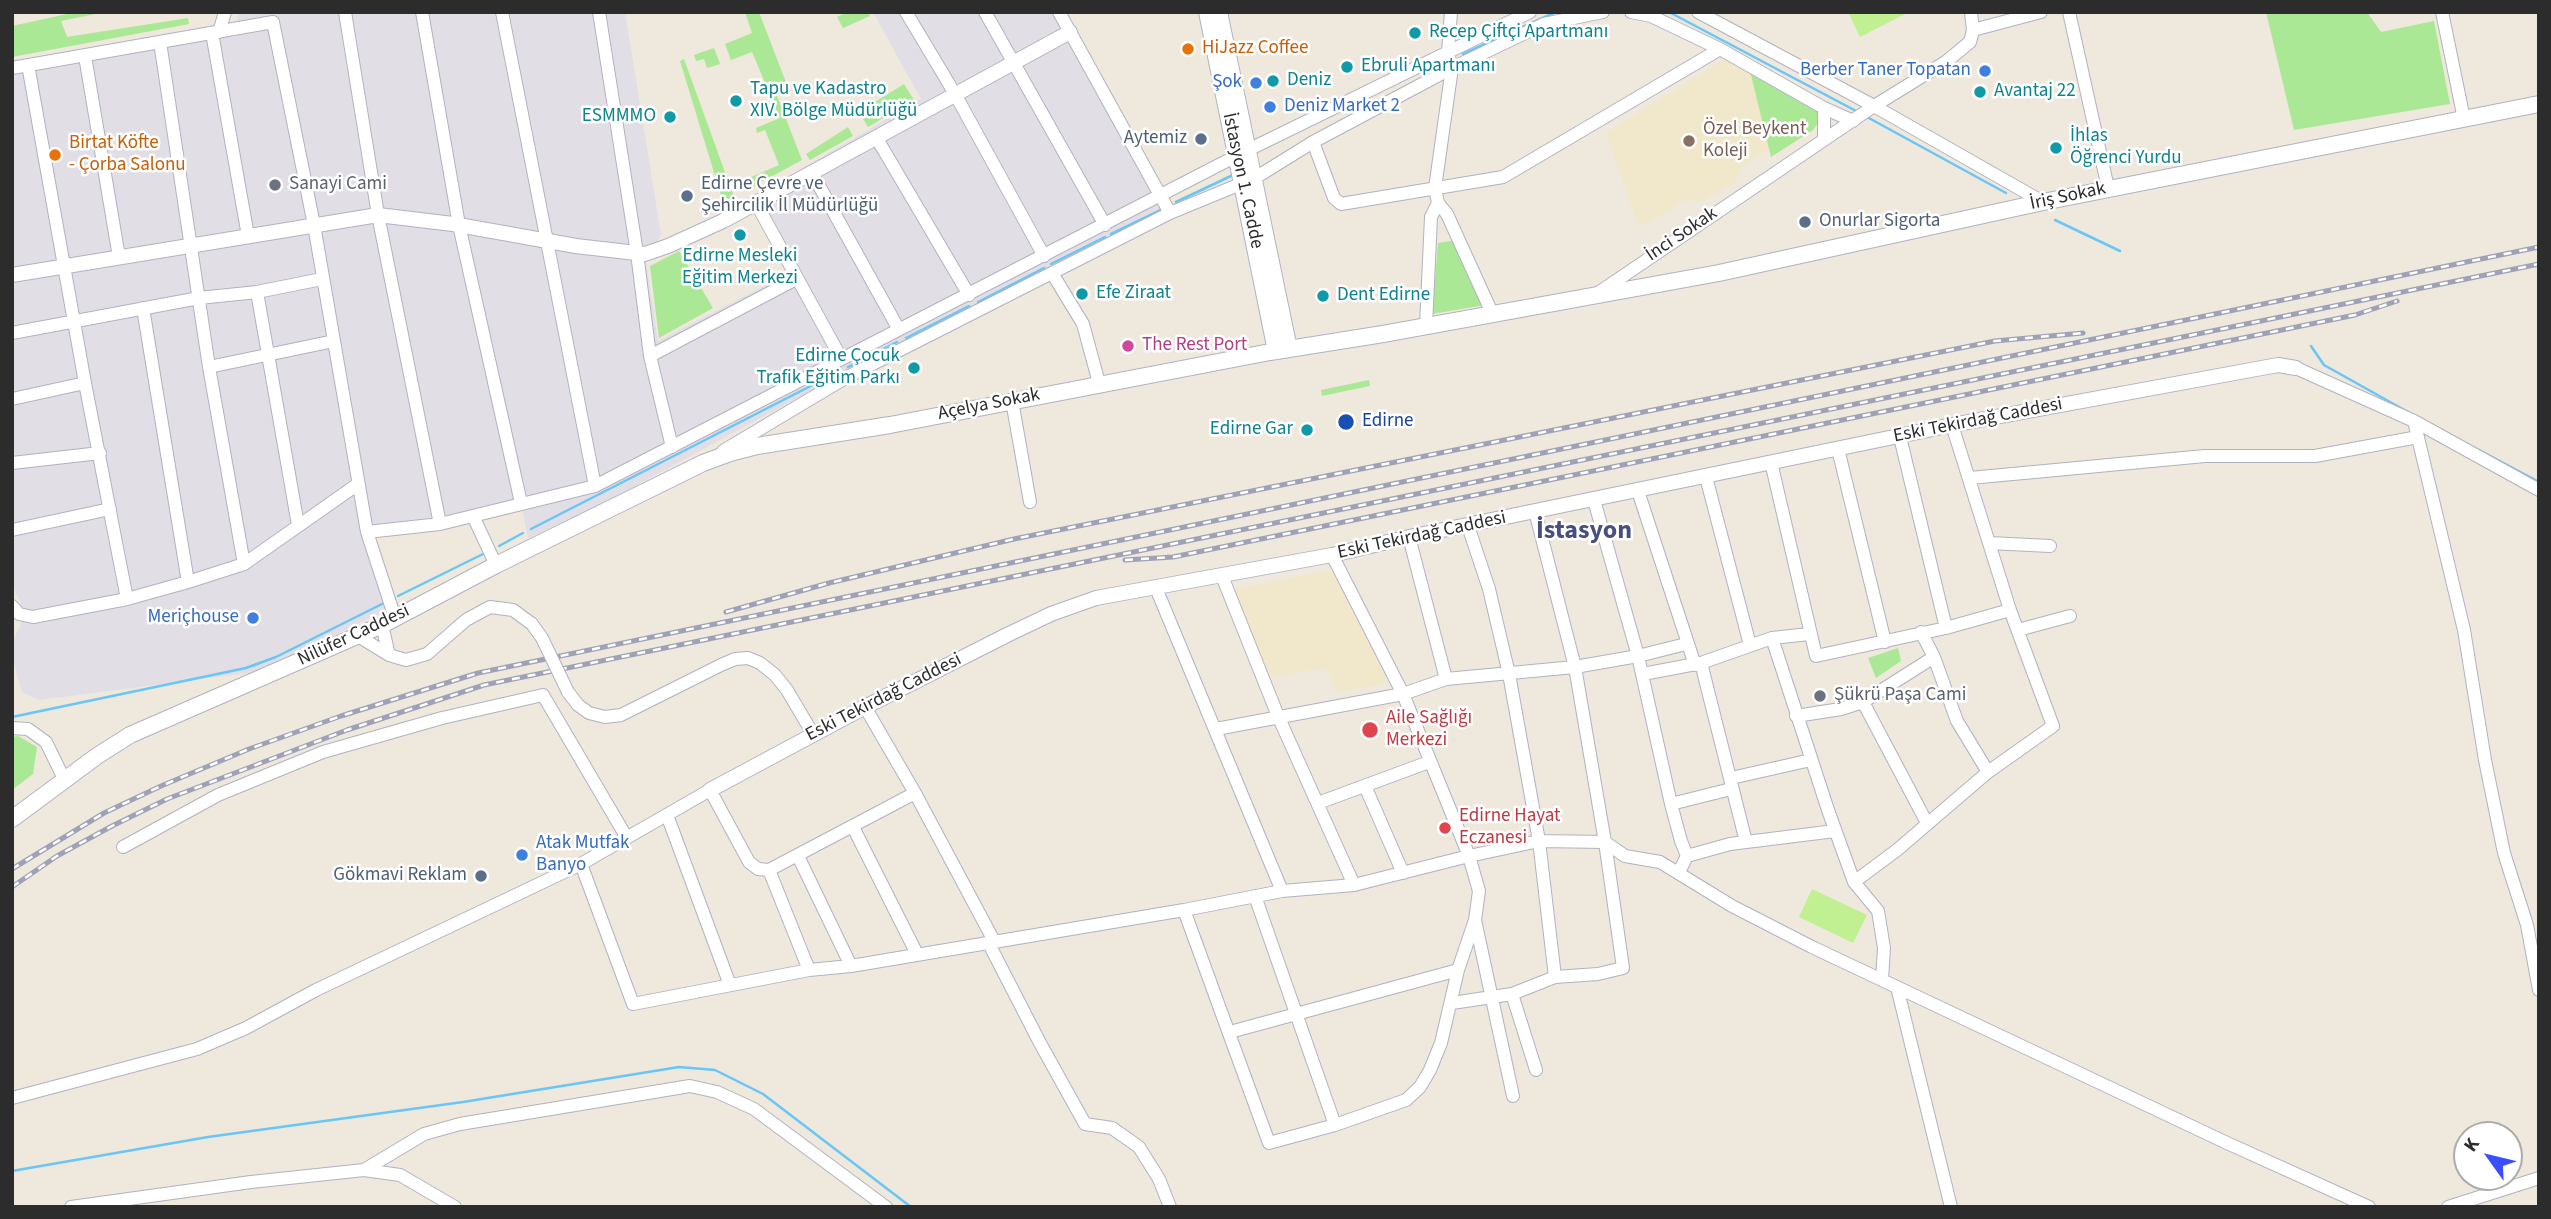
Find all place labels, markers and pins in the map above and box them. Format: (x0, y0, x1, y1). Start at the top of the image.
place label: Recep Çiftçi Apartmanı (1429, 22, 1608, 44)
marker: Recep Çiftçi Apartmanı (1407, 25, 1423, 41)
place label: HiJazz Coffee (1202, 38, 1308, 60)
marker: HiJazz Coffee (1180, 41, 1196, 57)
place label: Ebruli Apartmanı (1361, 56, 1495, 78)
marker: Ebruli Apartmanı (1339, 59, 1355, 75)
place label: Berber Taner Topatan (1800, 60, 1971, 82)
marker: Berber Taner Topatan (1977, 63, 1993, 79)
place label: Deniz (1287, 70, 1331, 92)
place label: Şok (1212, 72, 1242, 94)
marker: Deniz (1265, 73, 1281, 89)
marker: Şok (1248, 75, 1264, 91)
place label: Tapu ve Kadastro XIV. Bölge Müdürlüğü (750, 79, 917, 123)
place label: Avantaj 22 (1994, 81, 2076, 103)
marker: Avantaj 22 (1972, 84, 1988, 100)
marker: Tapu ve Kadastro XIV. Bölge Müdürlüğü (728, 93, 744, 109)
place label: Deniz Market 2 (1284, 96, 1400, 118)
marker: Deniz Market 2 (1262, 99, 1278, 115)
place label: ESMMMO (582, 106, 656, 128)
marker: ESMMMO (662, 109, 678, 125)
place label: Özel Beykent Koleji (1703, 119, 1806, 163)
place label: İhlas Öğrenci Yurdu (2070, 126, 2182, 170)
place label: Aytemiz (1124, 128, 1187, 150)
marker: Aytemiz (1193, 131, 1209, 147)
place label: Birtat Köfte - Çorba Salonu (69, 133, 186, 177)
marker: Özel Beykent Koleji (1681, 133, 1697, 149)
marker: İhlas Öğrenci Yurdu (2048, 140, 2064, 156)
marker: Birtat Köfte - Çorba Salonu (47, 147, 63, 163)
place label: Sanayi Cami (289, 174, 387, 196)
place label: Edirne Çevre ve Şehircilik İl Müdürlüğü (701, 174, 878, 218)
marker: Sanayi Cami (267, 177, 283, 193)
marker: Edirne Çevre ve Şehircilik İl Müdürlüğü (679, 188, 695, 204)
place label: Onurlar Sigorta (1819, 211, 1940, 233)
marker: Onurlar Sigorta (1797, 214, 1813, 230)
marker: Edirne Mesleki Eğitim Merkezi (732, 227, 748, 243)
place label: Edirne Mesleki Eğitim Merkezi (682, 246, 798, 290)
place label: Efe Ziraat (1096, 283, 1171, 305)
place label: Dent Edirne (1337, 285, 1430, 307)
marker: Efe Ziraat (1074, 286, 1090, 302)
marker: Dent Edirne (1315, 288, 1331, 304)
place label: The Rest Port (1142, 335, 1247, 357)
marker: The Rest Port (1120, 338, 1136, 354)
place label: Edirne Çocuk Trafik Eğitim Parkı (756, 346, 900, 390)
marker: Edirne Çocuk Trafik Eğitim Parkı (906, 360, 922, 376)
place label: Edirne (1362, 411, 1413, 433)
marker: Edirne (1336, 412, 1356, 432)
place label: Edirne Gar (1210, 419, 1293, 441)
marker: Edirne Gar (1299, 422, 1315, 438)
place label: Meriçhouse (147, 607, 239, 629)
marker: Meriçhouse (245, 610, 261, 626)
place label: Şükrü Paşa Cami (1834, 685, 1966, 707)
marker: Şükrü Paşa Cami (1812, 688, 1828, 704)
place label: Aile Sağlığı Merkezi (1386, 708, 1472, 752)
marker: Aile Sağlığı Merkezi (1360, 720, 1380, 740)
place label: Edirne Hayat Eczanesi (1459, 806, 1560, 850)
marker: Edirne Hayat Eczanesi (1437, 820, 1453, 836)
place label: Atak Mutfak Banyo (536, 833, 629, 877)
marker: Atak Mutfak Banyo (514, 847, 530, 863)
place label: Gökmavi Reklam (333, 865, 467, 887)
marker: Gökmavi Reklam (473, 868, 489, 884)

